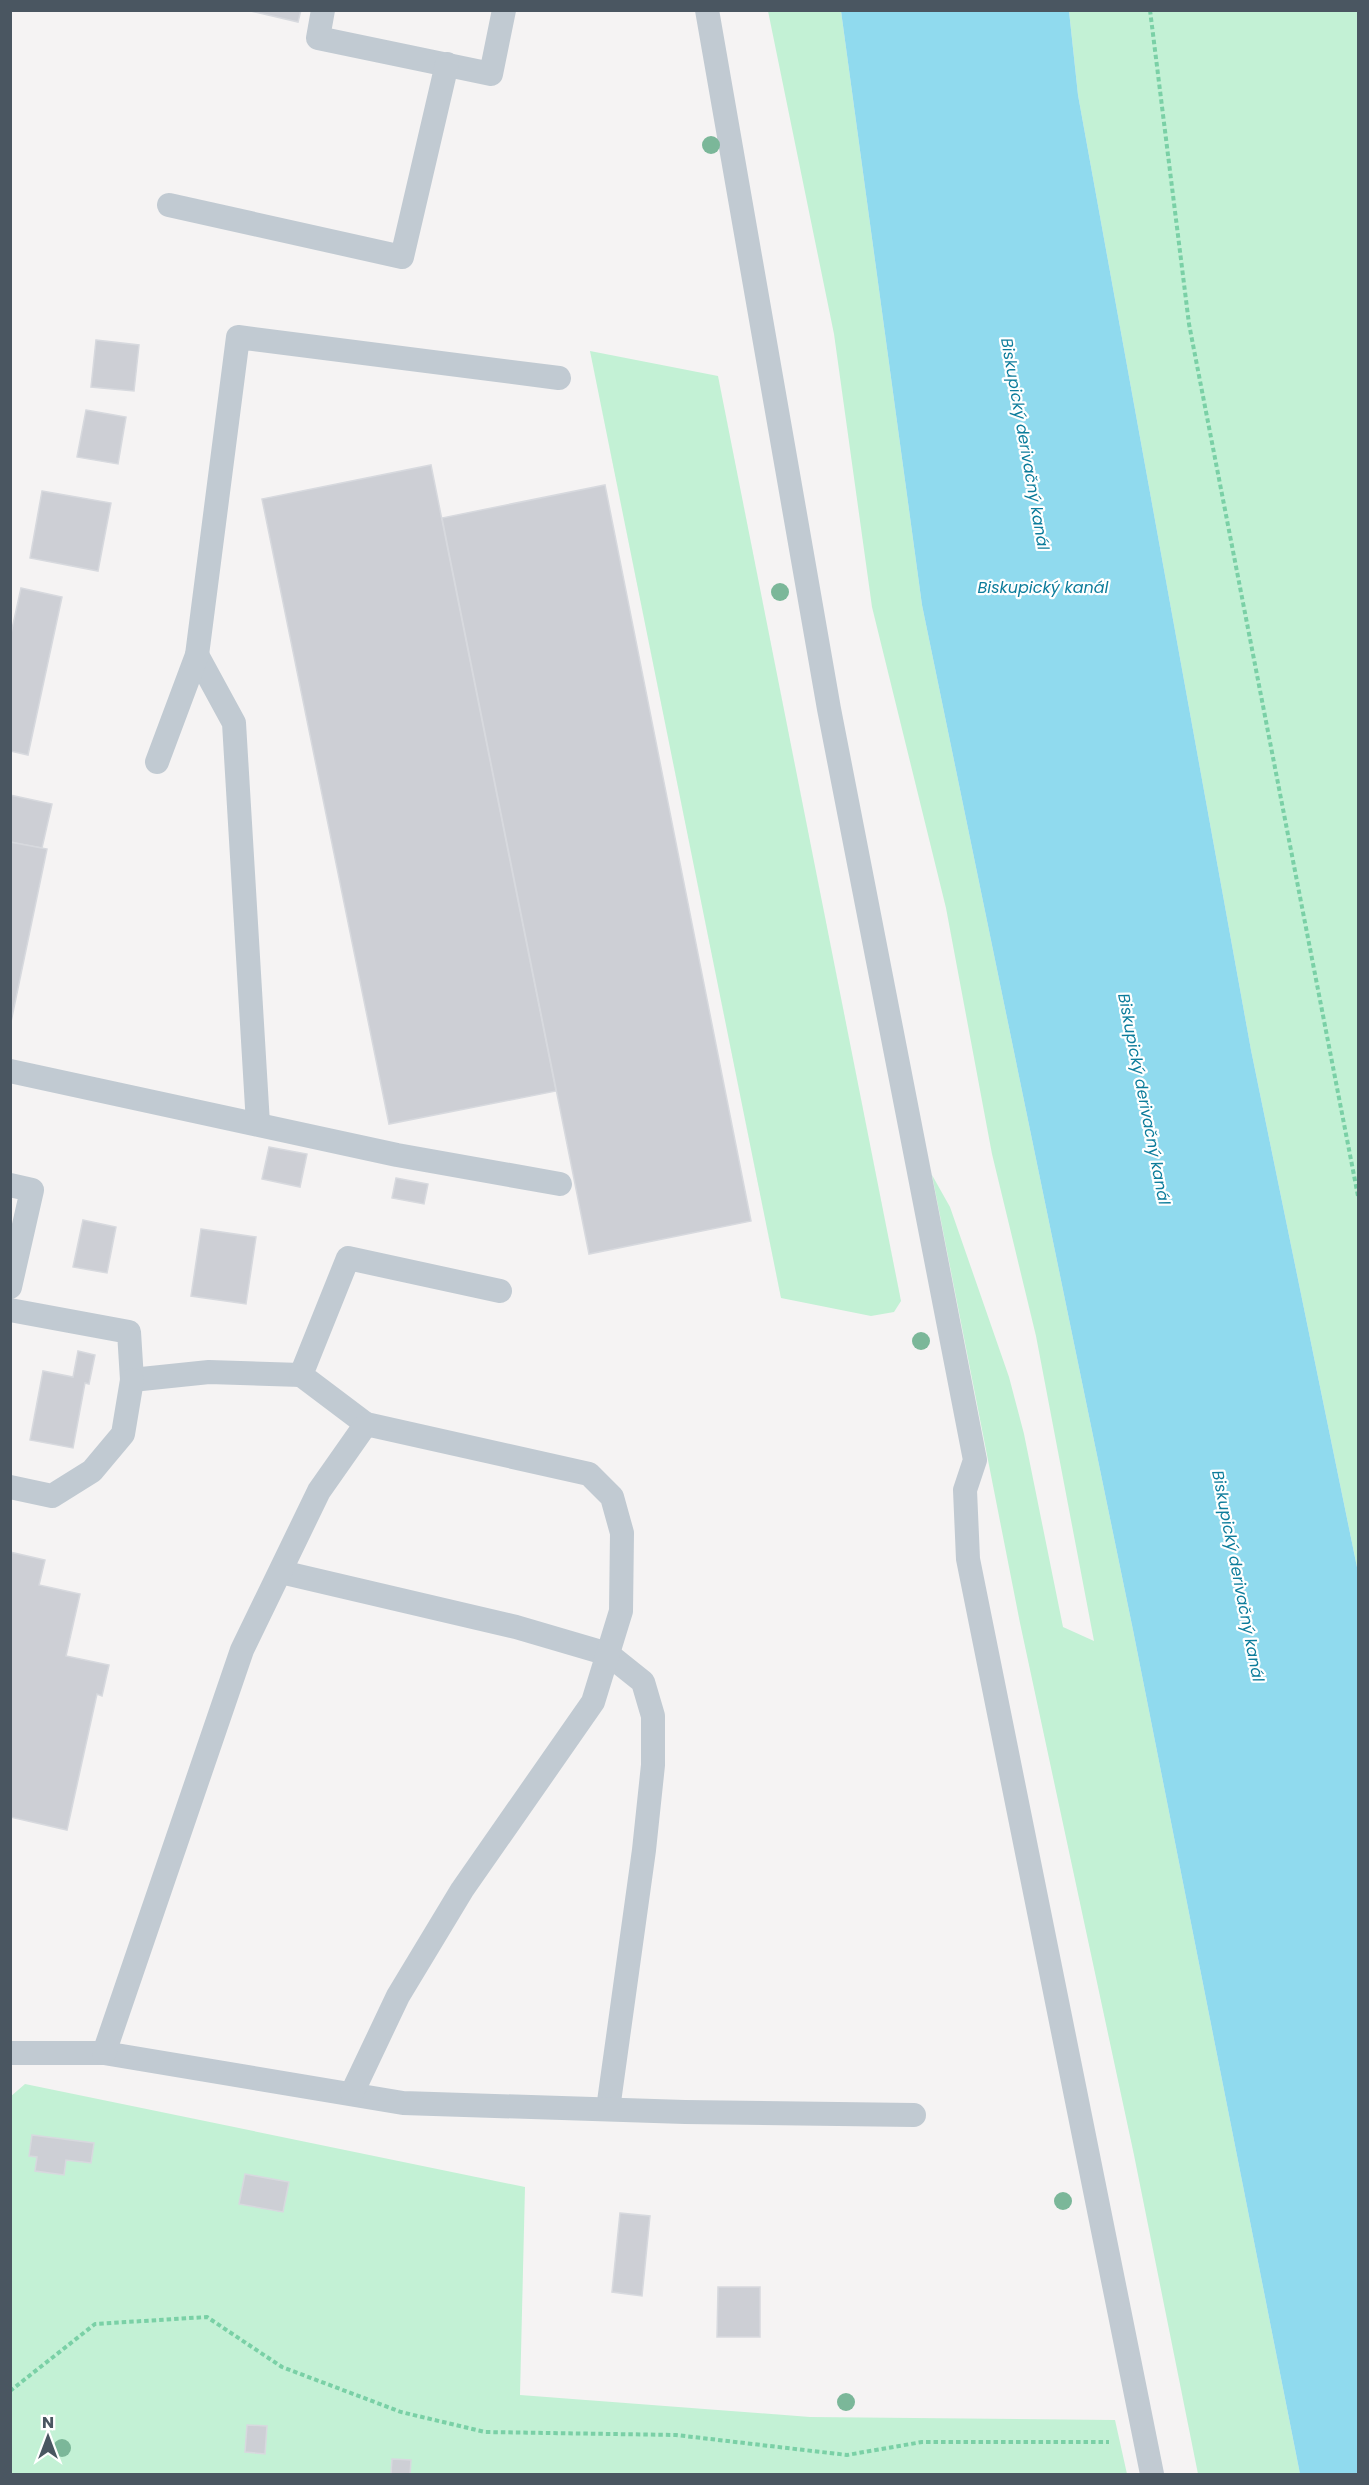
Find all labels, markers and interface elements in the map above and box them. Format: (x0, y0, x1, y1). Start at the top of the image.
water label: Biskupický derivačný kanál (995, 336, 1055, 552)
water label: Biskupický kanál (977, 576, 1109, 599)
water label: Biskupický derivačný kanál (1112, 991, 1176, 1207)
water label: Biskupický derivačný kanál (1206, 1468, 1270, 1684)
north arrow (18, 2407, 78, 2467)
text: N (42, 2411, 54, 2434)

